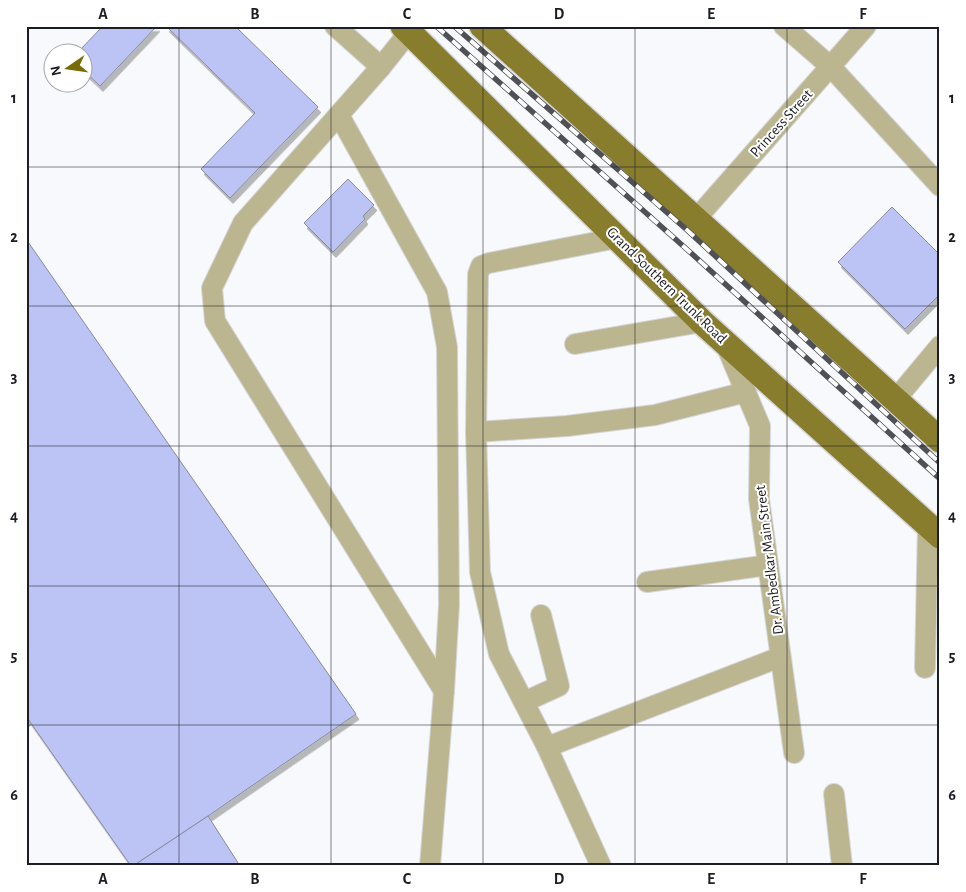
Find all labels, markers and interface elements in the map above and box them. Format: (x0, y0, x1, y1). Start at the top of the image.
text: A (98, 6, 108, 22)
text: B (250, 6, 260, 22)
text: C (403, 6, 412, 22)
text: D (554, 6, 565, 22)
text: E (707, 6, 715, 22)
text: F (859, 6, 867, 22)
north arrow (42, 42, 92, 92)
text: N (48, 64, 64, 77)
street label: Princess Street (747, 86, 816, 160)
text: 1 (11, 90, 17, 106)
text: 1 (949, 90, 955, 106)
street label: Grand Southern Trunk Road (604, 224, 730, 347)
text: 2 (10, 229, 18, 245)
text: 2 (948, 229, 956, 245)
text: 3 (11, 369, 18, 385)
text: 3 (949, 369, 956, 385)
street label: Dr. Ambedkar Main Street (753, 484, 786, 636)
text: 4 (10, 508, 18, 524)
text: 4 (948, 508, 956, 524)
text: 5 (11, 648, 18, 664)
text: 5 (949, 648, 956, 664)
text: 6 (10, 787, 18, 803)
text: 6 (948, 787, 956, 803)
text: A (98, 871, 108, 887)
text: B (250, 871, 260, 887)
text: C (403, 871, 412, 887)
text: D (554, 871, 565, 887)
text: E (707, 871, 715, 887)
text: F (859, 871, 867, 887)

